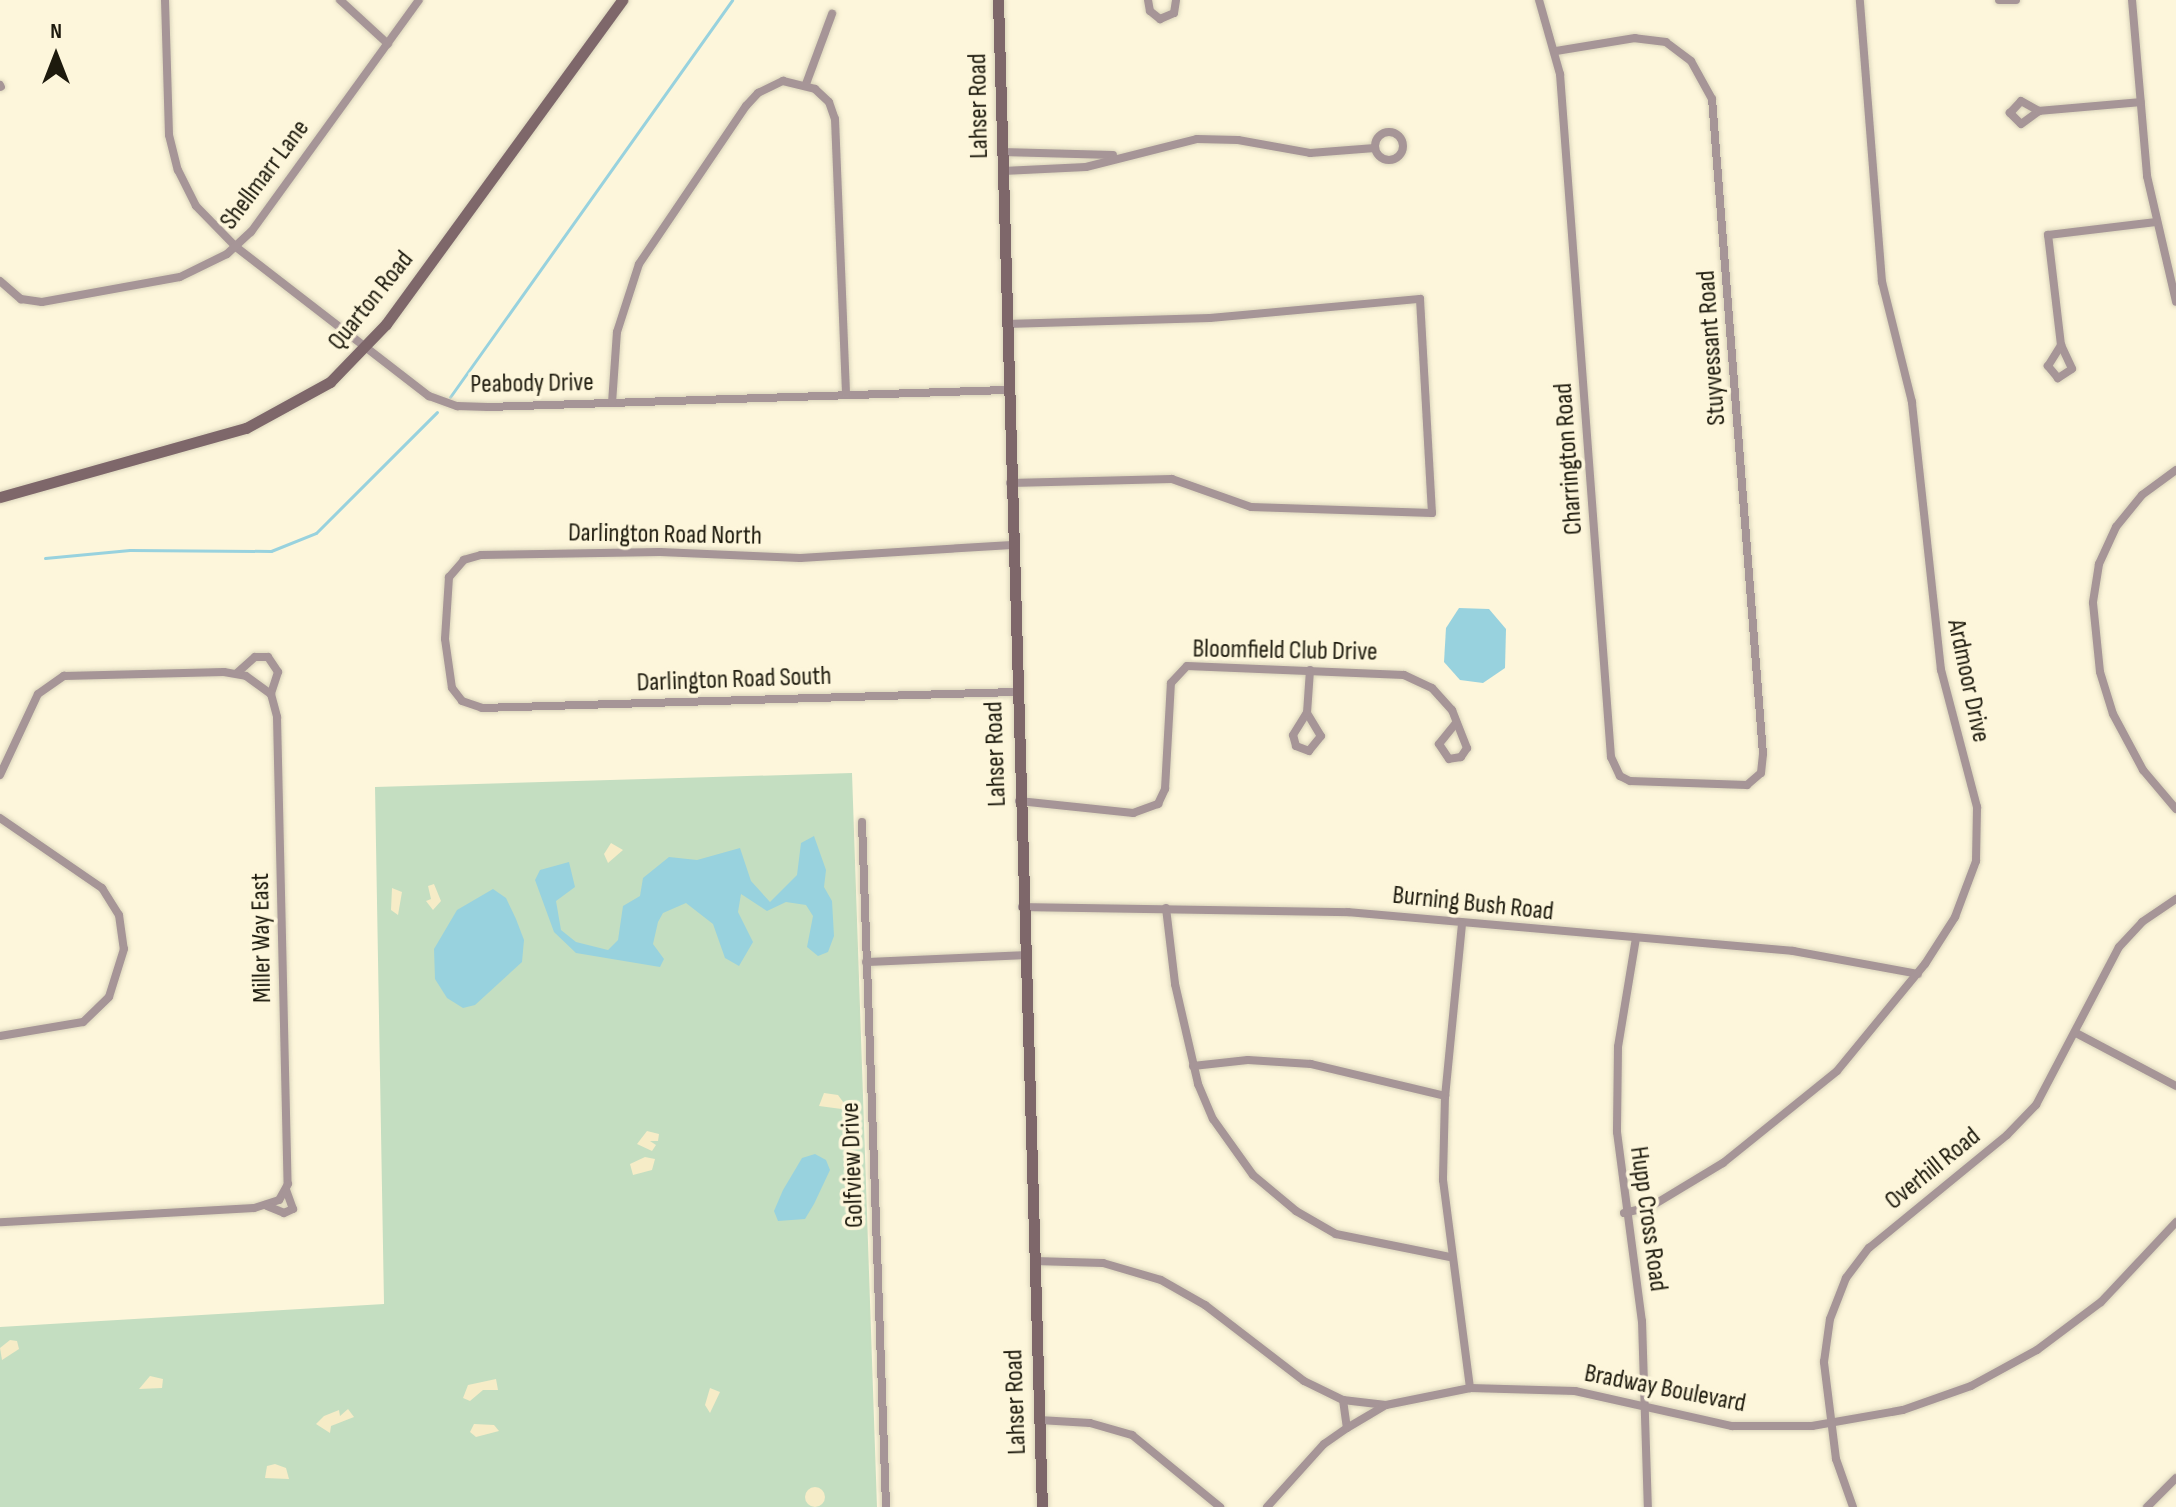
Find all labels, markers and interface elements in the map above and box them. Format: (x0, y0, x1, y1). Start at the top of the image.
north arrow (16, 16, 96, 96)
text: N (50, 18, 62, 45)
street label: Lahser Road (962, 53, 996, 159)
street label: Shellmarr Lane (214, 114, 316, 236)
street label: Quarton Road (322, 245, 420, 357)
street label: Stuyvessant Road (1691, 269, 1733, 427)
street label: Peabody Drive (470, 367, 594, 401)
street label: Charrington Road (1548, 382, 1590, 536)
street label: Darlington Road North (568, 518, 762, 552)
street label: Ardmoor Drive (1940, 617, 1996, 745)
street label: Bloomfield Club Drive (1192, 634, 1378, 668)
street label: Darlington Road South (636, 661, 832, 699)
street label: Lahser Road (979, 701, 1013, 807)
street label: Miller Way East (245, 873, 279, 1003)
street label: Burning Bush Road (1391, 880, 1555, 928)
street label: Golfview Drive (835, 1102, 871, 1228)
street label: Overhill Road (1879, 1121, 1987, 1217)
street label: Hupp Cross Road (1622, 1145, 1674, 1293)
street label: Lahser Road (999, 1349, 1033, 1455)
street label: Bradway Boulevard (1582, 1358, 1748, 1420)

